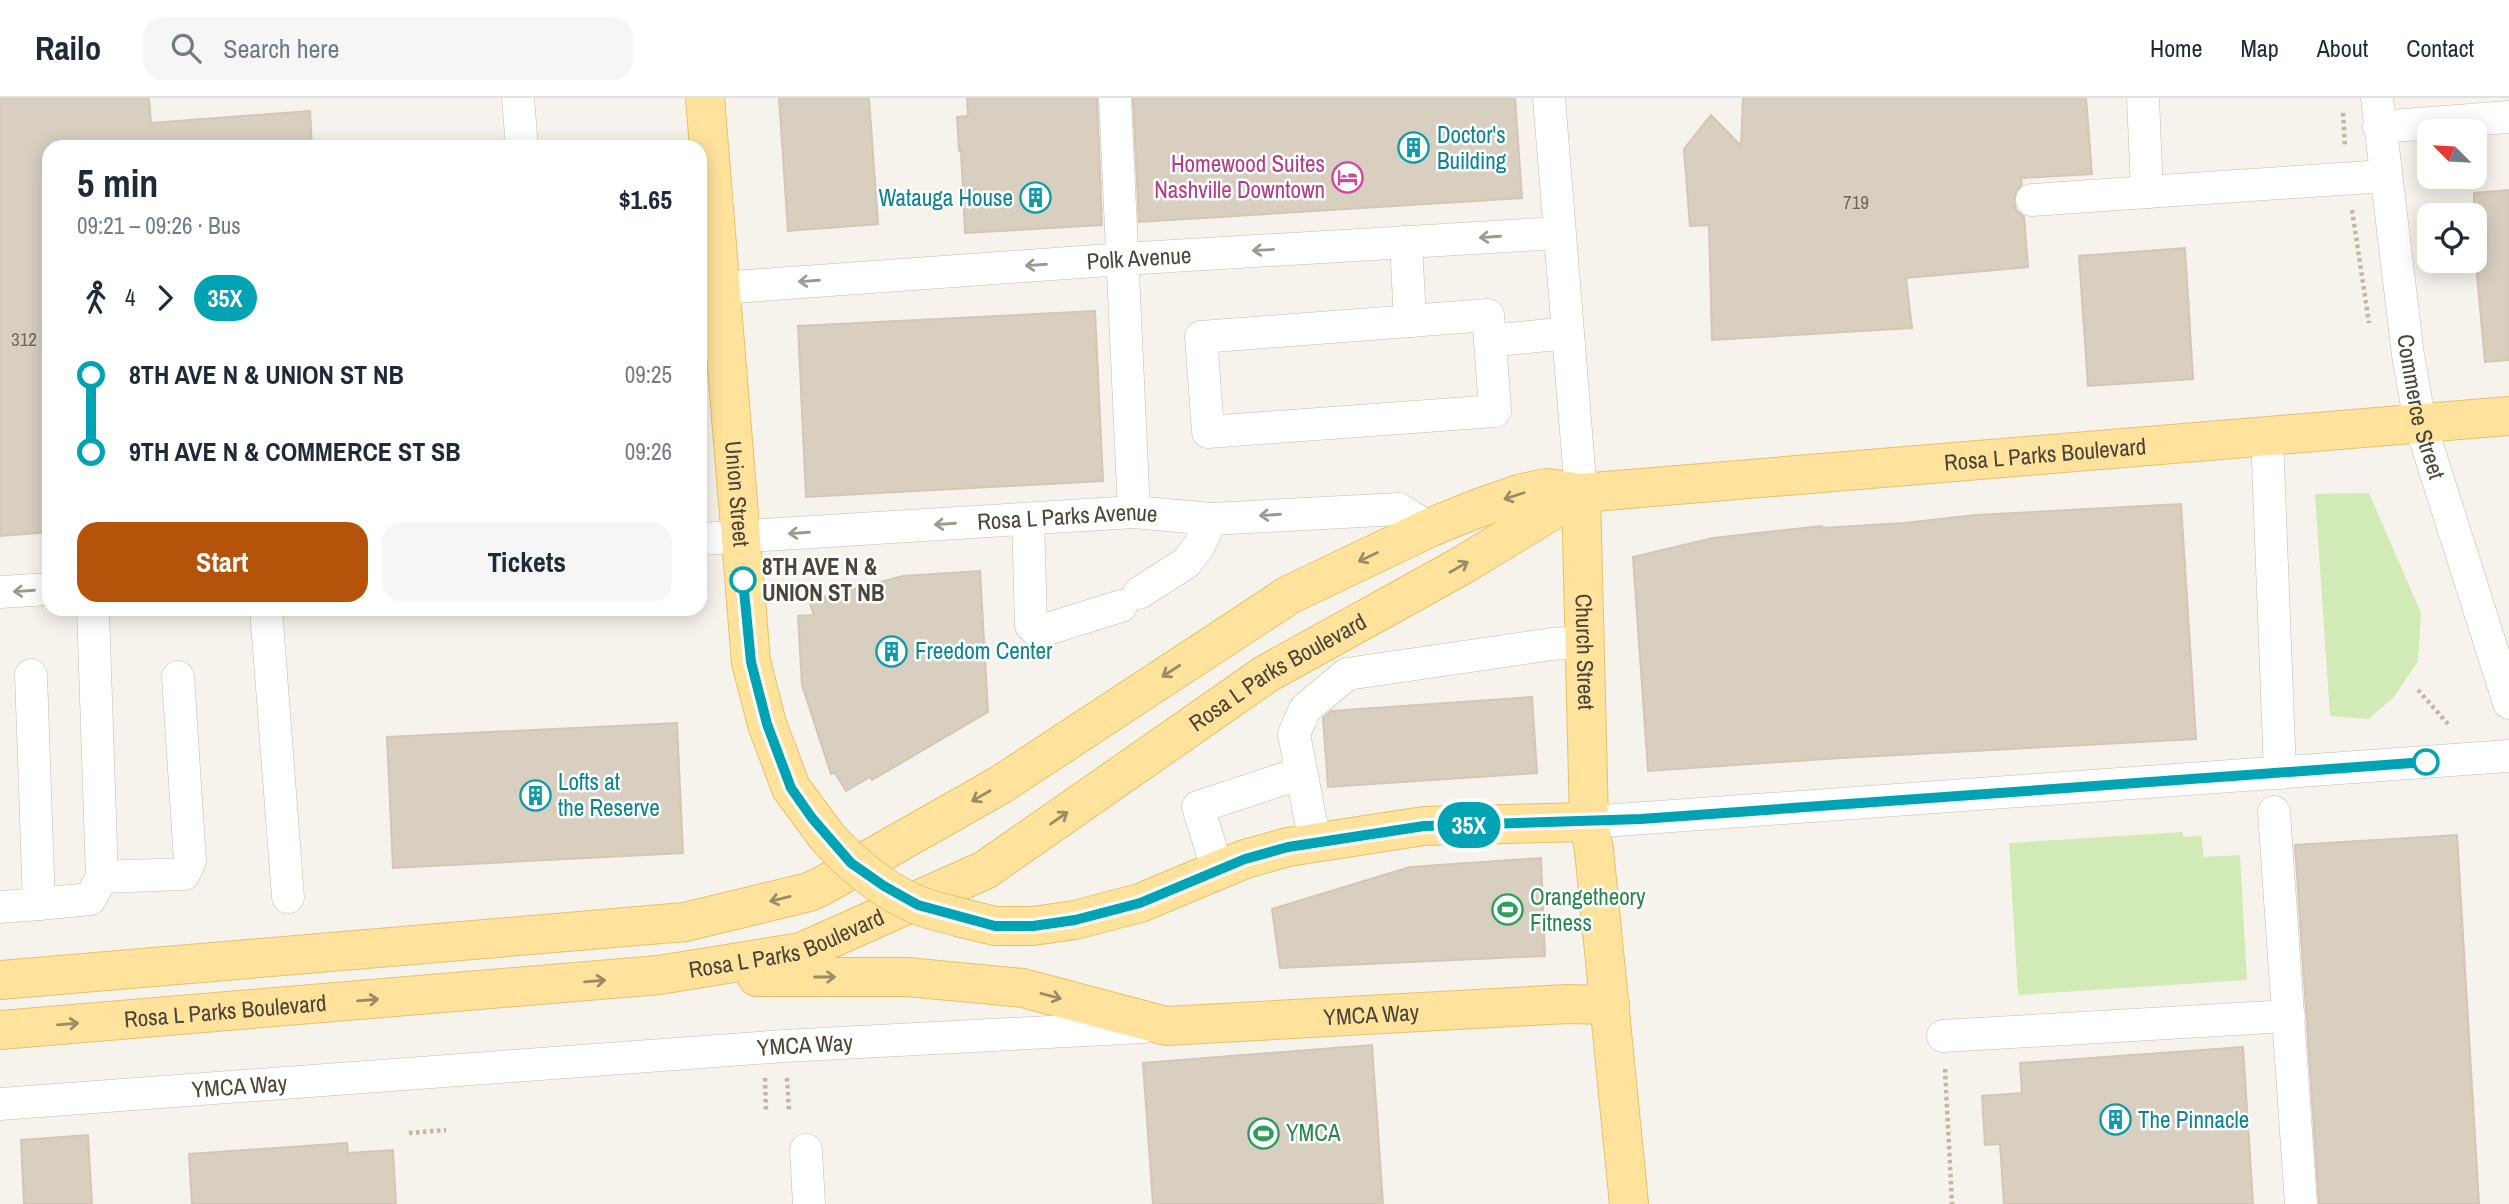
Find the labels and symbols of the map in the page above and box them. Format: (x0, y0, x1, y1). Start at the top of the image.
place label: Doctor's Building (1437, 119, 1507, 176)
north arrow (2417, 119, 2487, 189)
building icon: Doctor's Building (1397, 131, 1431, 165)
place label: Homewood Suites Nashville Downtown (1154, 148, 1325, 205)
hotel icon: Homewood Suites Nashville Downtown (1331, 160, 1365, 194)
building icon: Watauga House (1019, 181, 1053, 215)
place label: Watauga House (878, 182, 1013, 213)
house number: 719 (1843, 189, 1869, 215)
one-way arrow (1479, 230, 1502, 243)
street label: Polk Avenue (1086, 239, 1192, 277)
one-way arrow (1252, 244, 1275, 257)
one-way arrow (1025, 259, 1048, 272)
one-way arrow (798, 275, 821, 288)
house number: 312 (11, 326, 37, 352)
street label: Commerce Street (2391, 332, 2453, 483)
street label: Rosa L Parks Boulevard (1943, 430, 2147, 478)
street label: Union Street (718, 440, 758, 548)
one-way arrow (1503, 491, 1525, 503)
street label: Rosa L Parks Avenue (976, 496, 1159, 537)
one-way arrow (1259, 509, 1282, 522)
one-way arrow (934, 517, 957, 530)
one-way arrow (789, 527, 811, 540)
place label: 8TH AVE N & UNION ST NB (762, 551, 885, 608)
one-way arrow (1358, 551, 1379, 564)
one-way arrow (1448, 560, 1468, 574)
marker: 8TH AVE N & UNION ST NB (730, 567, 756, 593)
one-way arrow (13, 584, 36, 597)
street label: Church Street (1568, 593, 1602, 711)
street label: Rosa L Parks Boulevard (1183, 606, 1371, 738)
building icon: Freedom Center (875, 634, 909, 668)
place label: Freedom Center (915, 635, 1053, 666)
one-way arrow (1162, 664, 1182, 678)
unlabelled marker (2413, 749, 2439, 775)
place label: Lofts at the Reserve (558, 766, 660, 823)
building icon: Lofts at the Reserve (518, 778, 552, 812)
one-way arrow (971, 789, 991, 803)
line badge: 35X (1429, 802, 1509, 848)
one-way arrow (1049, 811, 1068, 825)
place label: Orangetheory Fitness (1530, 881, 1646, 938)
one-way arrow (769, 893, 791, 906)
sports icon: Orangetheory Fitness (1490, 893, 1524, 927)
street label: Rosa L Parks Boulevard (686, 901, 889, 985)
one-way arrow (814, 971, 837, 984)
one-way arrow (583, 974, 606, 987)
street label: Rosa L Parks Boulevard (123, 987, 328, 1035)
one-way arrow (1040, 990, 1062, 1003)
one-way arrow (356, 993, 379, 1006)
street label: YMCA Way (1323, 996, 1420, 1032)
one-way arrow (56, 1017, 79, 1030)
street label: YMCA Way (756, 1026, 854, 1063)
street label: YMCA Way (190, 1067, 289, 1105)
building icon: The Pinnacle (2098, 1103, 2132, 1137)
place label: The Pinnacle (2138, 1104, 2249, 1135)
sports icon: YMCA (1246, 1116, 1280, 1150)
place label: YMCA (1286, 1117, 1341, 1148)

